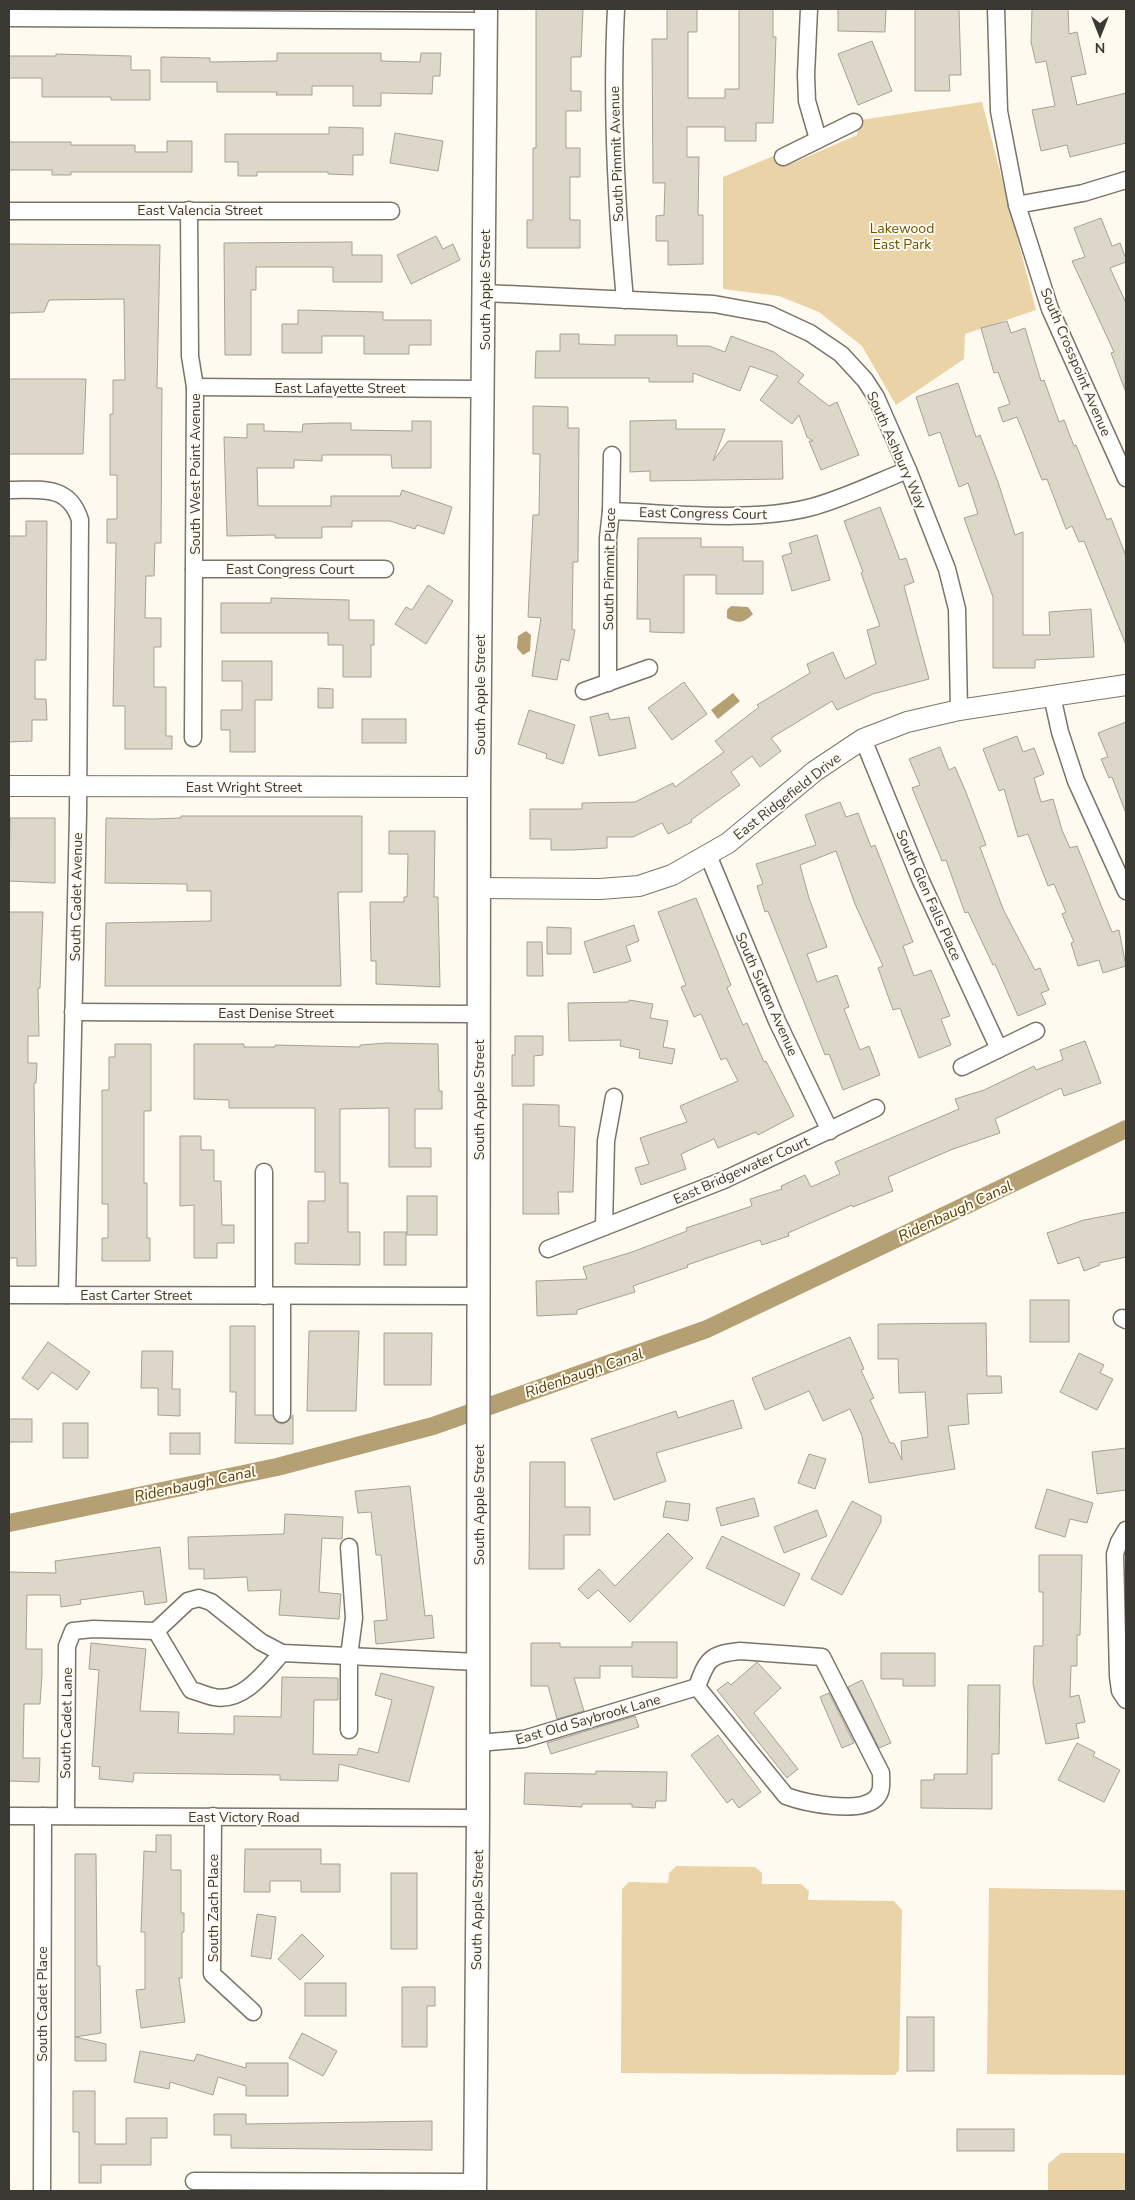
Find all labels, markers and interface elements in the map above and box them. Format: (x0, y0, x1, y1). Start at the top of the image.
north arrow (1075, 10, 1125, 60)
text: N (1095, 38, 1105, 57)
street label: South Pimmit Avenue (605, 86, 628, 222)
street label: East Valencia Street (137, 201, 263, 220)
park label: Lakewood East Park (870, 219, 934, 254)
street label: South Apple Street (476, 230, 495, 350)
street label: South Crosspoint Avenue (1036, 285, 1115, 439)
street label: East Lafayette Street (275, 379, 406, 398)
street label: South Ashbury Way (862, 388, 931, 513)
street label: South West Point Avenue (186, 393, 205, 555)
street label: East Congress Court (639, 503, 767, 524)
street label: South Pimmit Place (599, 507, 620, 631)
street label: East Congress Court (226, 560, 354, 579)
street label: South Apple Street (471, 635, 490, 755)
street label: East Ridgefield Drive (730, 748, 845, 844)
street label: East Wright Street (186, 778, 302, 797)
street label: South Glen Falls Place (891, 827, 966, 964)
street label: South Cadet Avenue (66, 832, 87, 962)
street label: South Sutton Avenue (731, 929, 802, 1059)
street label: East Denise Street (218, 1004, 334, 1023)
street label: South Apple Street (470, 1040, 489, 1160)
street label: East Bridgewater Court (670, 1132, 812, 1209)
water label: Ridenbaugh Canal (895, 1176, 1015, 1246)
street label: East Carter Street (80, 1286, 192, 1305)
water label: Ridenbaugh Canal (522, 1343, 646, 1403)
street label: South Apple Street (470, 1445, 489, 1565)
water label: Ridenbaugh Canal (132, 1461, 258, 1507)
street label: South Cadet Lane (56, 1667, 77, 1779)
street label: East Old Saybrook Lane (513, 1690, 663, 1749)
street label: East Victory Road (188, 1808, 300, 1827)
street label: South Apple Street (467, 1849, 488, 1970)
street label: South Zach Place (204, 1854, 223, 1962)
street label: South Cadet Place (33, 1946, 52, 2062)

